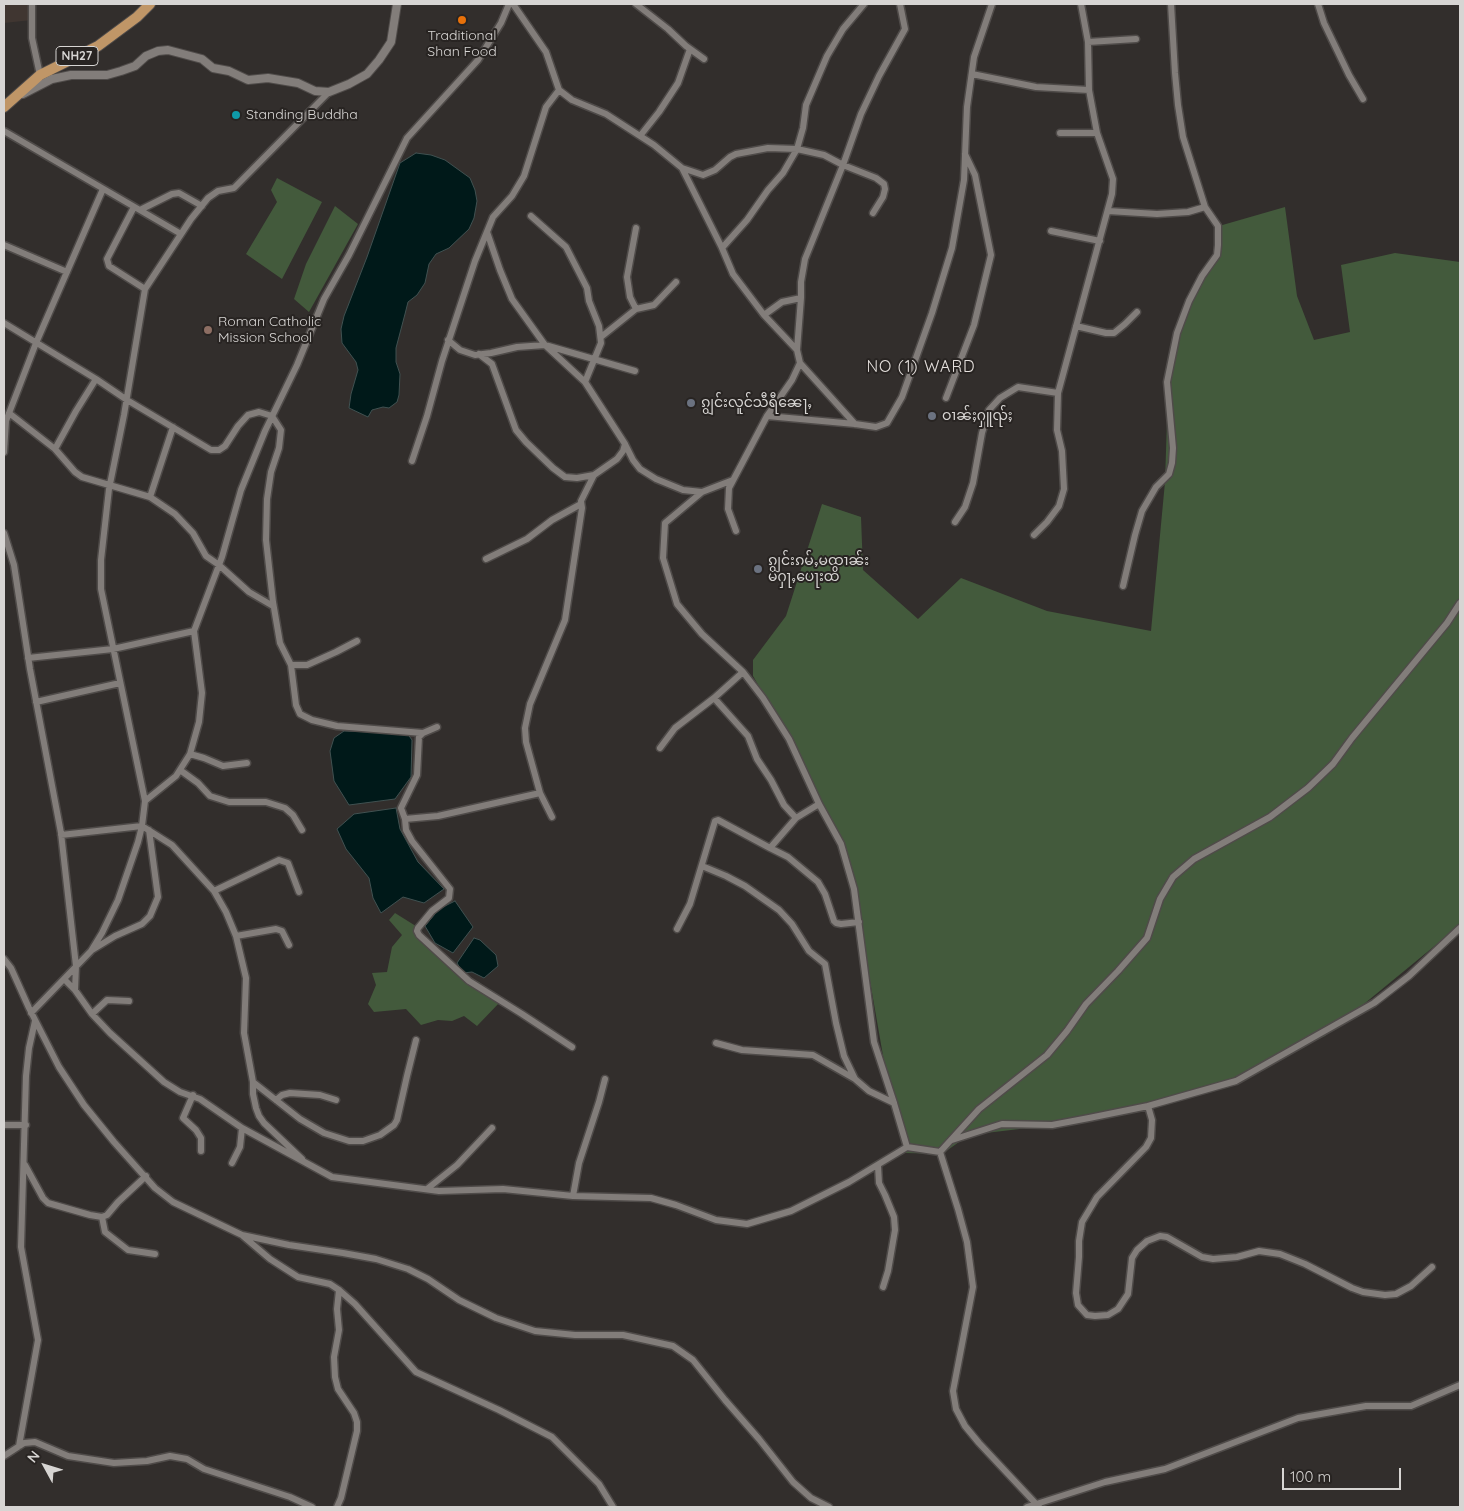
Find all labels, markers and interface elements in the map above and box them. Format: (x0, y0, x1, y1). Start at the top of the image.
marker: Traditional Shan Food (456, 14, 468, 26)
place label: Traditional Shan Food (427, 28, 497, 60)
road number: NH27 (56, 46, 98, 66)
place label: Standing Buddha (246, 107, 358, 123)
marker: Standing Buddha (230, 109, 242, 121)
place label: Roman Catholic Mission School (218, 314, 321, 347)
marker: Roman Catholic Mission School (202, 324, 214, 336)
district label: NO (1) WARD (865, 357, 977, 377)
place label: ၵျွင်းလူင်သီရီၼေႃႇ (701, 395, 812, 411)
marker: ၵျွင်းလူင်သီရီၼေႃႇ (685, 397, 697, 409)
place label: ဝၢၼ်ႈႁူၺ်ႈ (942, 408, 1013, 424)
marker: ဝၢၼ်ႈႁူၺ်ႈ (926, 410, 938, 422)
place label: ၵျွင်းၵမ်ႇမထၢၼ်း မႁႃႇပေႃးထိ (768, 553, 869, 586)
marker: ၵျွင်းၵမ်ႇမထၢၼ်း မႁႃႇပေႃးထိ (752, 563, 764, 575)
north arrow (20, 1441, 70, 1491)
text: N (23, 1447, 44, 1466)
scale bar (1284, 1458, 1403, 1490)
text: 100 m (1290, 1467, 1331, 1486)

